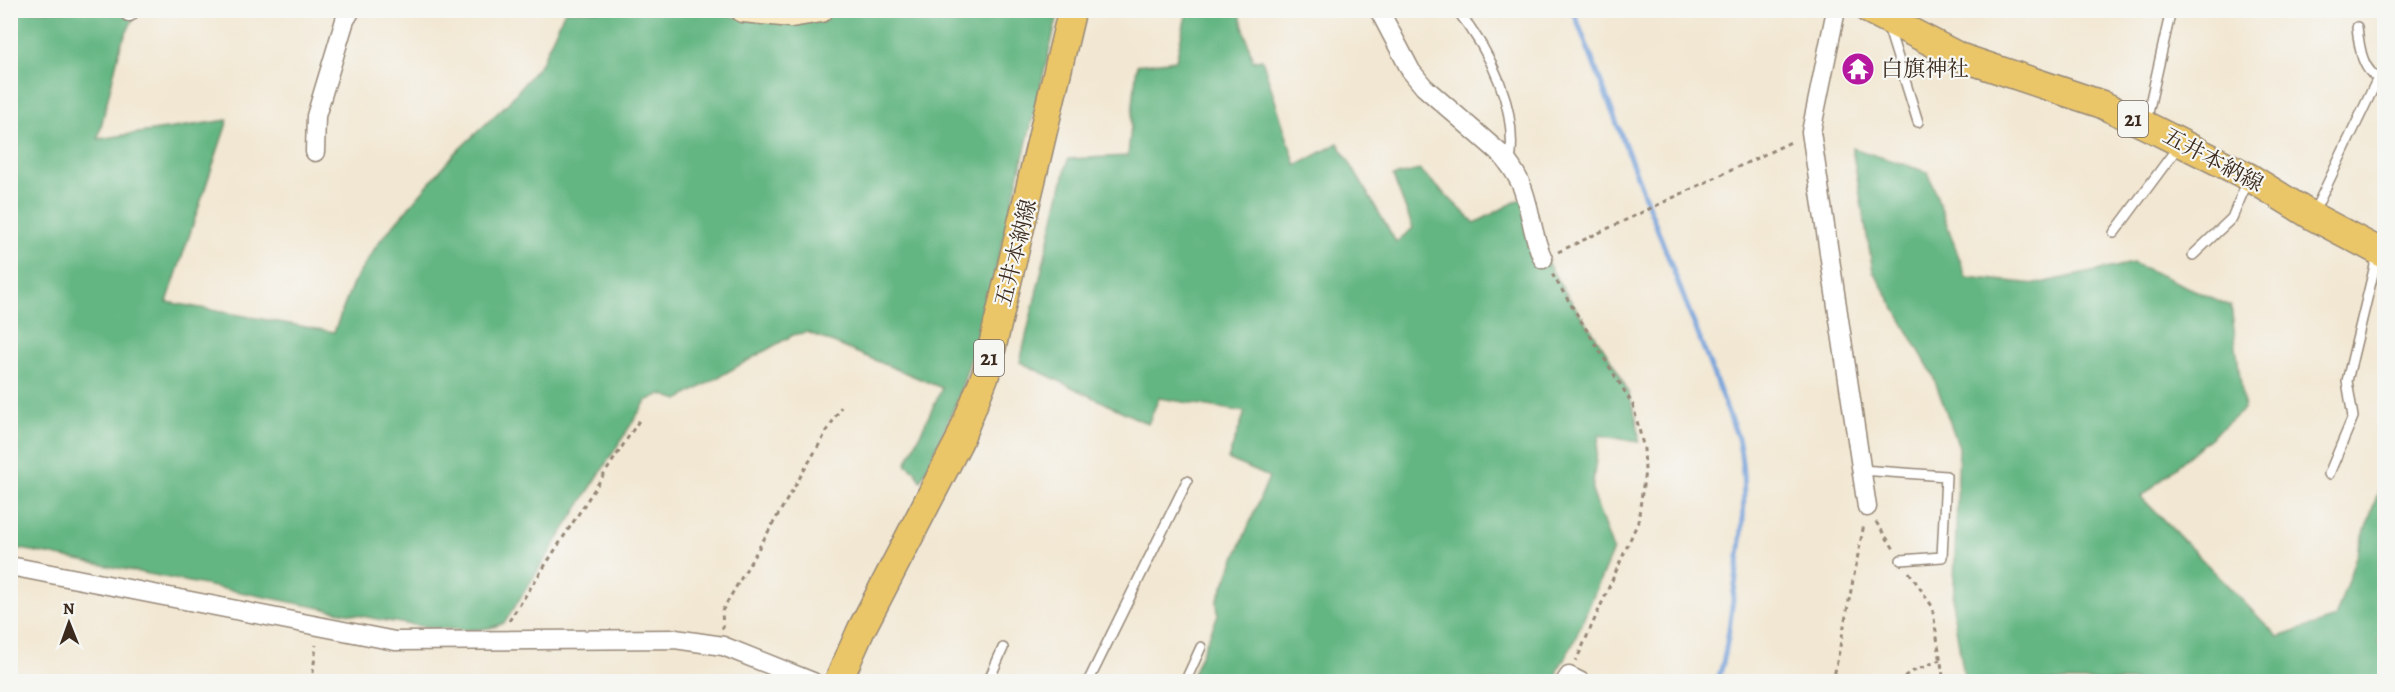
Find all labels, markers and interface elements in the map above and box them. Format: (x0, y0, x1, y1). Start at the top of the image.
temple icon: 白旗神社 (1840, 51, 1876, 87)
place label: 白旗神社 (1881, 54, 1969, 84)
road number: 21 (2118, 101, 2148, 137)
street label: 五井本納線 (2157, 121, 2269, 199)
street label: 五井本納線 (988, 196, 1044, 310)
road number: 21 (974, 340, 1004, 376)
north arrow (39, 593, 99, 653)
text: N (63, 598, 75, 620)

